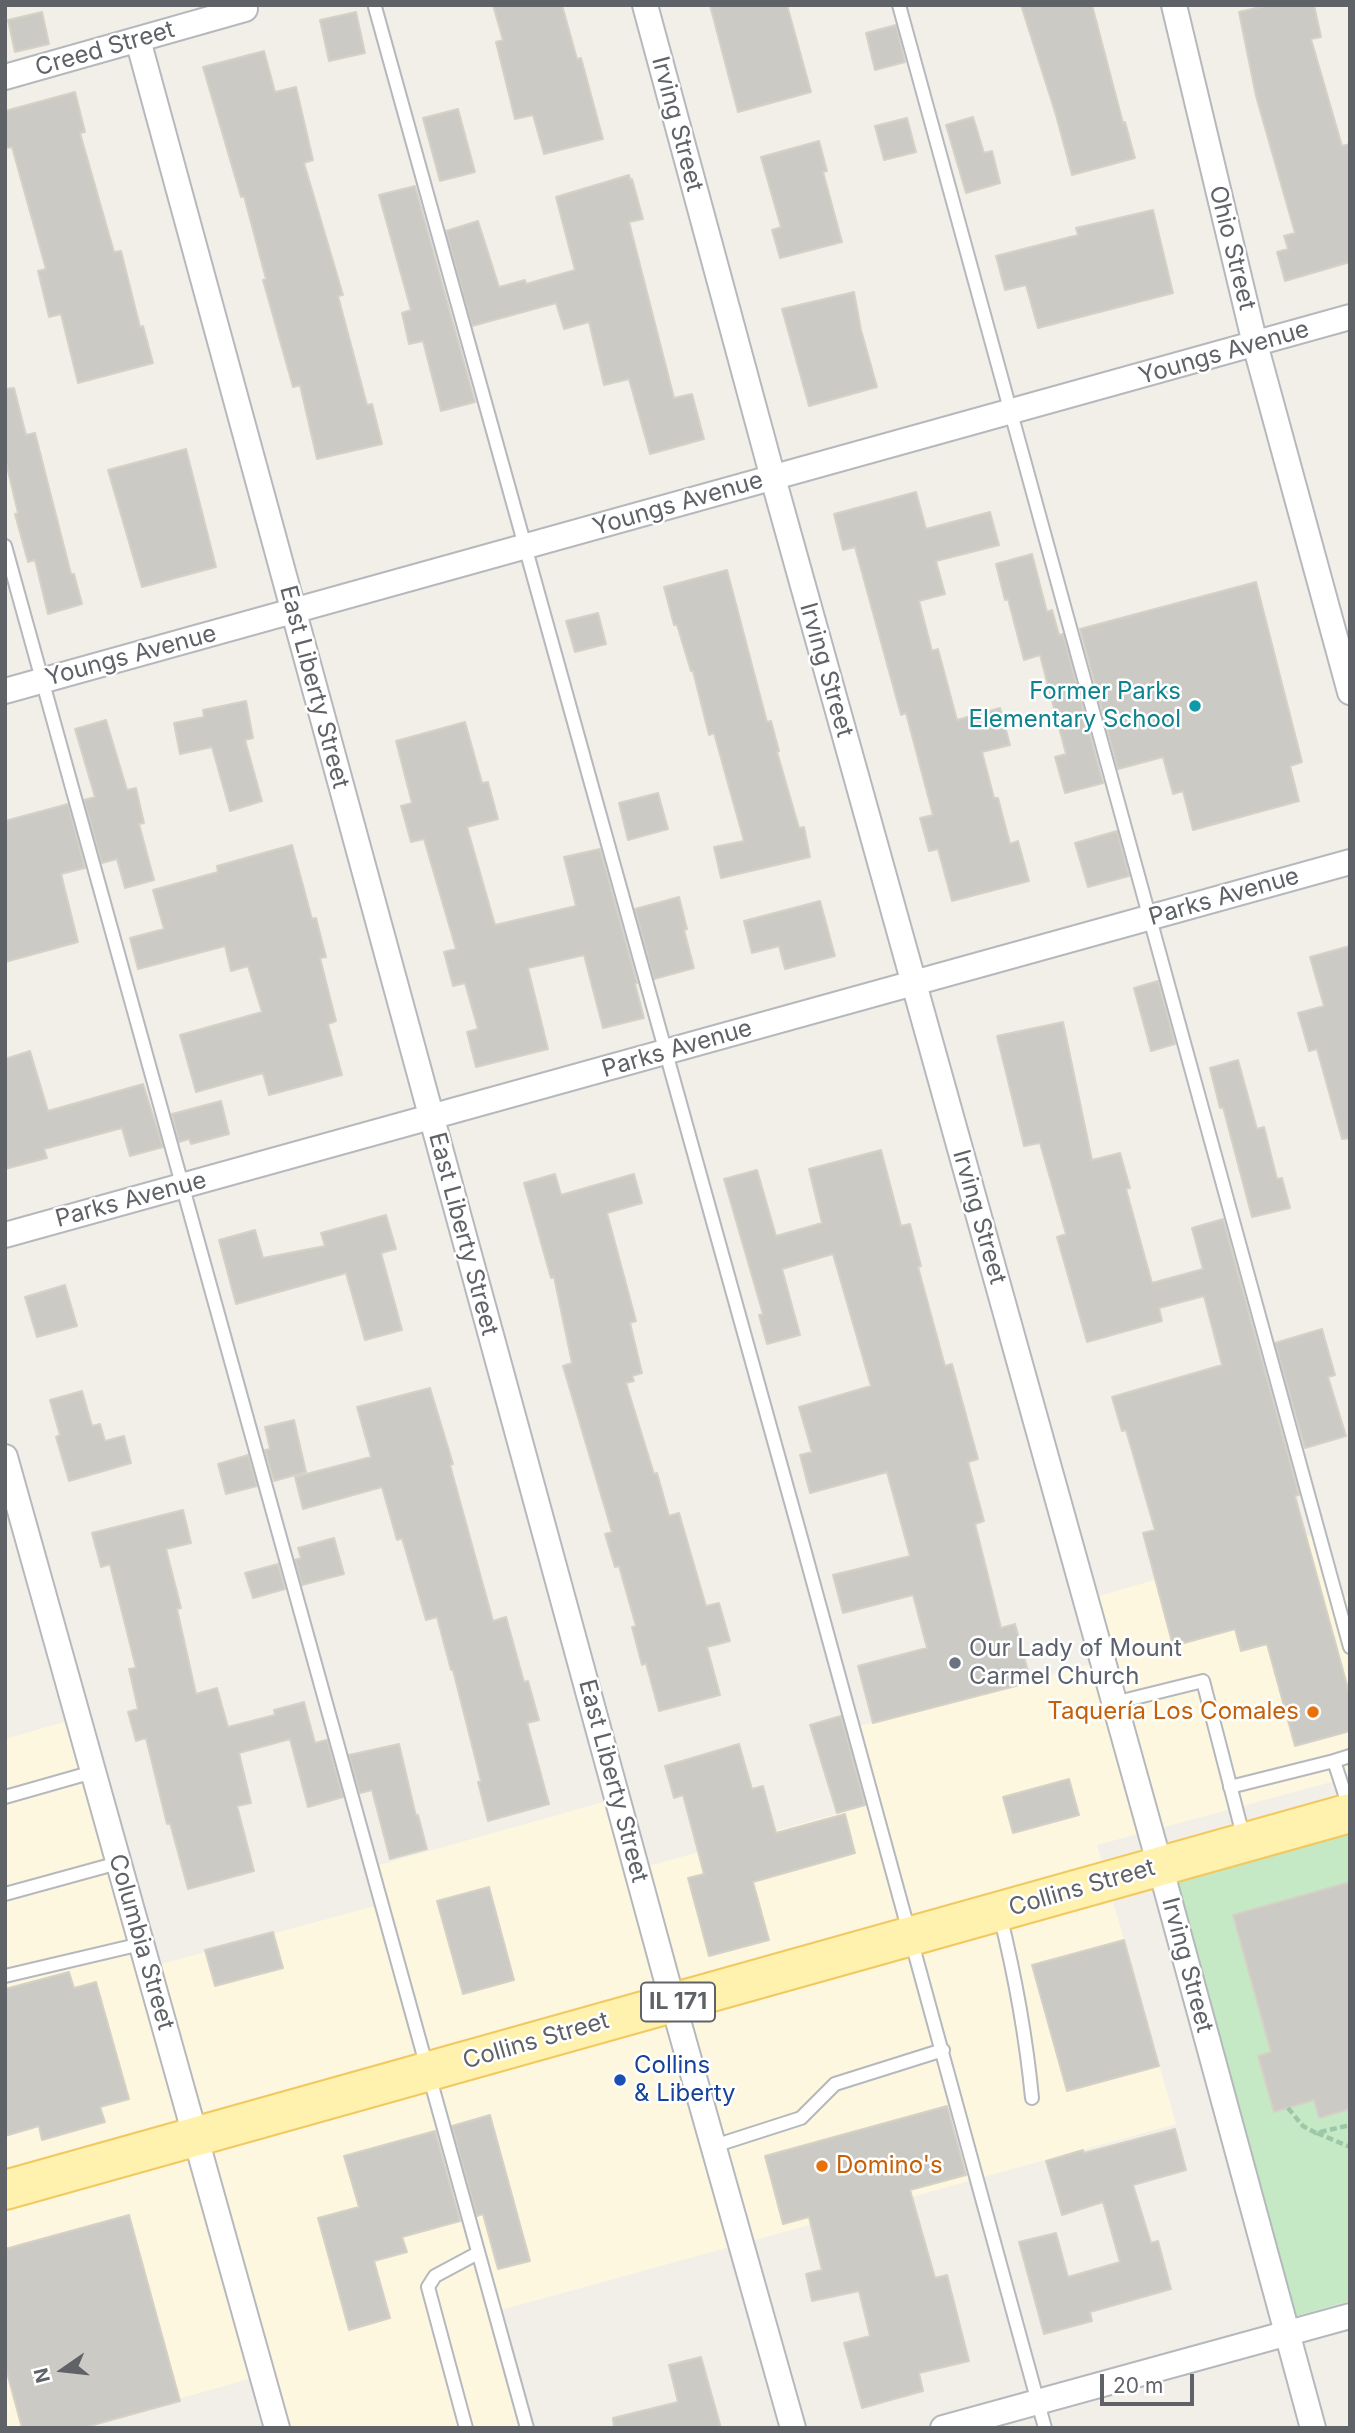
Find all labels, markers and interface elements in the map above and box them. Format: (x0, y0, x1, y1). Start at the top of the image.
street label: Creed Street (32, 15, 178, 83)
street label: Irving Street (645, 53, 709, 195)
street label: Ohio Street (1203, 183, 1261, 313)
street label: Youngs Avenue (1136, 315, 1312, 391)
street label: Youngs Avenue (590, 466, 766, 542)
street label: East Liberty Street (273, 582, 355, 792)
street label: Irving Street (793, 599, 859, 741)
street label: Youngs Avenue (42, 619, 220, 693)
place label: Former Parks Elementary School (969, 678, 1181, 734)
marker: Former Parks Elementary School (1187, 698, 1203, 714)
street label: Parks Avenue (1145, 862, 1303, 932)
street label: Parks Avenue (598, 1014, 756, 1084)
street label: East Liberty Street (422, 1129, 504, 1339)
street label: Irving Street (946, 1146, 1012, 1288)
street label: Parks Avenue (52, 1166, 210, 1234)
place label: Our Lady of Mount Carmel Church (969, 1635, 1182, 1691)
marker: Our Lady of Mount Carmel Church (947, 1655, 963, 1671)
street label: East Liberty Street (572, 1676, 654, 1886)
place label: Taquería Los Comales (1047, 1698, 1299, 1726)
marker: Taquería Los Comales (1305, 1704, 1321, 1720)
street label: Columbia Street (102, 1851, 180, 2033)
street label: Collins Street (1006, 1853, 1158, 1923)
street label: Irving Street (1155, 1894, 1219, 2036)
road number: IL 171 (641, 1982, 715, 2022)
street label: Collins Street (460, 2006, 612, 2076)
place label: Collins & Liberty (634, 2052, 735, 2108)
marker: Collins & Liberty (612, 2072, 628, 2088)
place label: Domino's (836, 2152, 943, 2180)
marker: Domino's (814, 2158, 830, 2174)
north arrow (28, 2335, 98, 2405)
scale bar (1103, 2360, 1198, 2404)
text: N (29, 2365, 55, 2385)
text: 20 m (1113, 2373, 1163, 2398)

